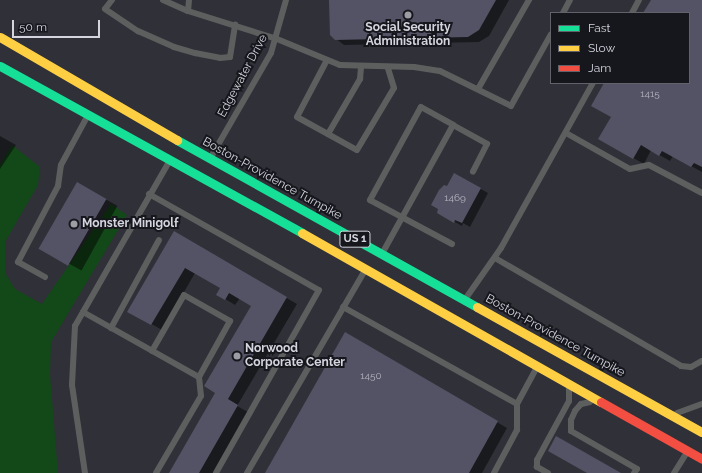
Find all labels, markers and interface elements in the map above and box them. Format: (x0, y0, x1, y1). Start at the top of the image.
marker: Social Security Administration (403, 10, 413, 20)
scale bar (14, 12, 102, 38)
legend (550, 12, 690, 84)
text: 50 m (19, 20, 47, 34)
place label: Social Security Administration (365, 21, 451, 49)
text: Fast (588, 21, 611, 35)
street label: Edgewater Drive (215, 32, 271, 120)
text: Slow (588, 41, 615, 55)
text: Jam (588, 61, 611, 75)
house number: 1415 (640, 88, 660, 100)
street label: Boston-Providence Turnpike (200, 135, 344, 223)
house number: 1469 (444, 192, 466, 204)
place label: Monster Minigolf (82, 217, 179, 231)
marker: Monster Minigolf (69, 219, 79, 229)
road number: US 1 (339, 230, 371, 248)
street label: Boston-Providence Turnpike (483, 292, 627, 380)
place label: Norwood Corporate Center (245, 342, 345, 370)
marker: Norwood Corporate Center (232, 351, 242, 361)
house number: 1450 (360, 370, 382, 382)

